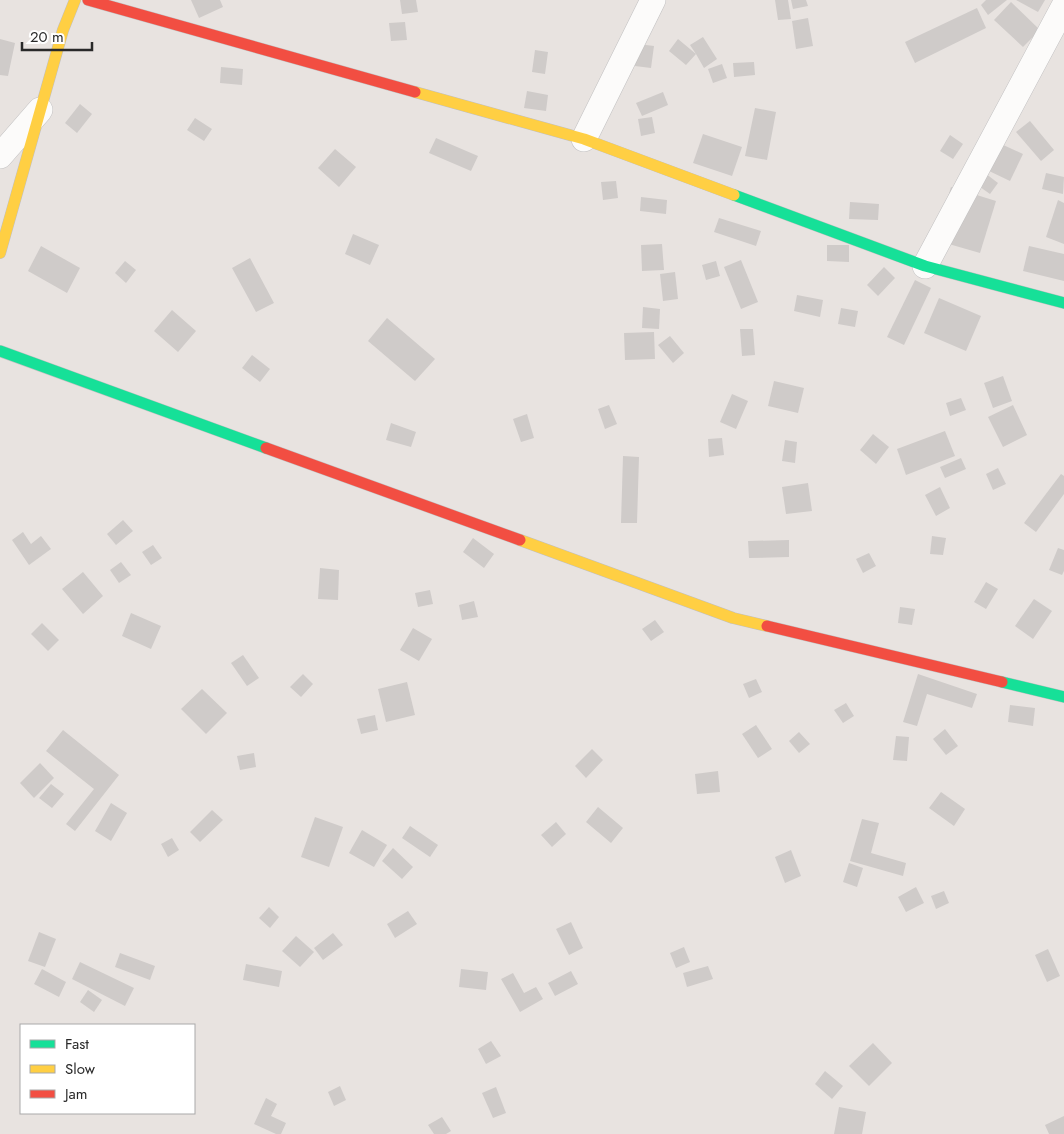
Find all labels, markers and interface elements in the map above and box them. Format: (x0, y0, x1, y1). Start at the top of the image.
scale bar (22, 20, 92, 52)
text: 20 m (30, 26, 64, 48)
legend (20, 1024, 195, 1114)
text: Fast (65, 1033, 89, 1055)
text: Slow (65, 1058, 96, 1080)
text: Jam (63, 1083, 88, 1105)

